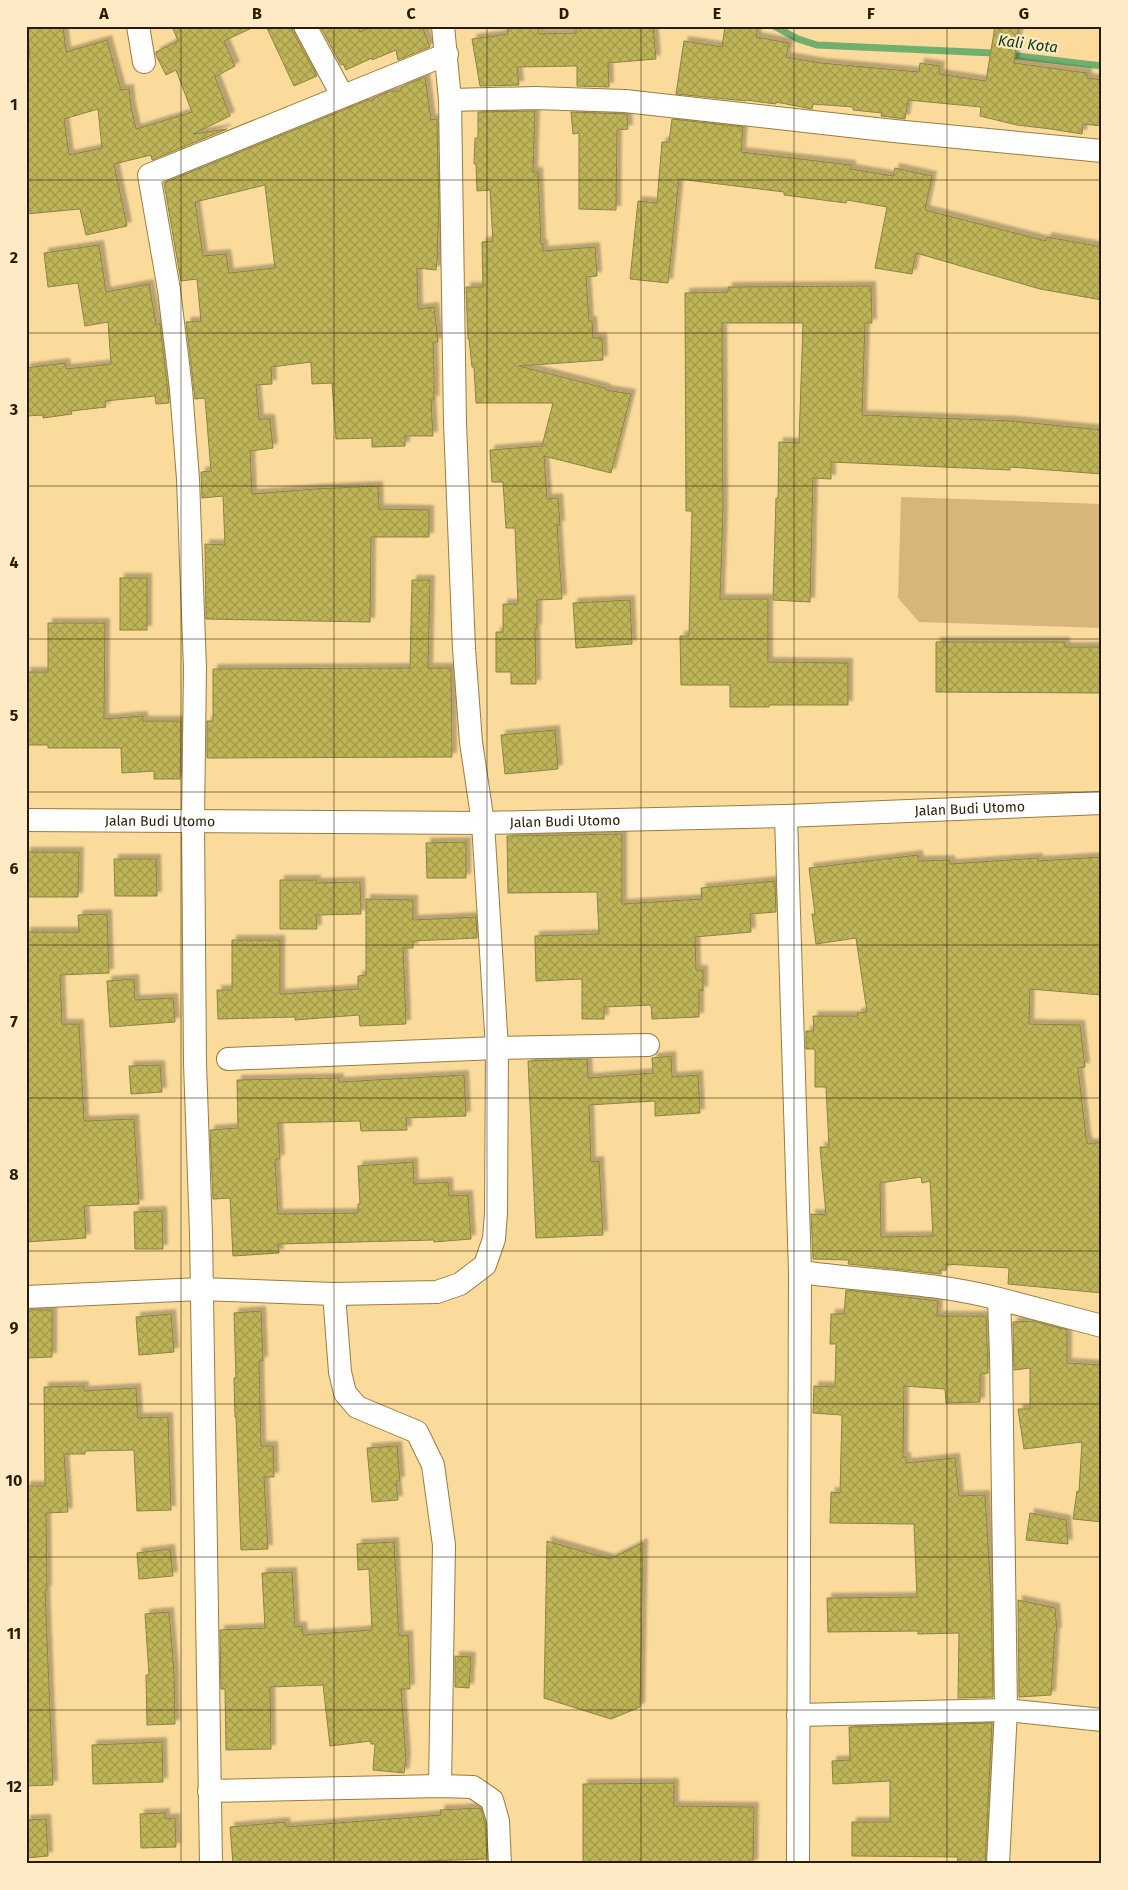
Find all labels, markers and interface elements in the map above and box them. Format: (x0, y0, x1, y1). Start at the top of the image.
text: A (98, 4, 109, 23)
text: B (252, 4, 262, 23)
text: C (406, 4, 416, 23)
text: D (559, 4, 569, 23)
text: E (713, 4, 721, 23)
text: F (867, 4, 875, 23)
text: G (1019, 4, 1029, 23)
water label: Kali Kota (997, 31, 1059, 57)
text: 1 (10, 95, 18, 114)
text: 2 (10, 248, 18, 267)
text: 3 (9, 400, 18, 419)
text: 4 (9, 553, 19, 572)
text: 5 (10, 706, 19, 725)
street label: Jalan Budi Utomo (914, 798, 1025, 820)
street label: Jalan Budi Utomo (509, 812, 620, 831)
street label: Jalan Budi Utomo (105, 813, 215, 830)
text: 6 (9, 859, 19, 878)
text: 7 (10, 1012, 18, 1031)
text: 8 (9, 1165, 19, 1184)
text: 9 (10, 1318, 19, 1337)
text: 10 (6, 1471, 22, 1490)
text: 11 (7, 1624, 21, 1643)
text: 12 (6, 1777, 22, 1796)

